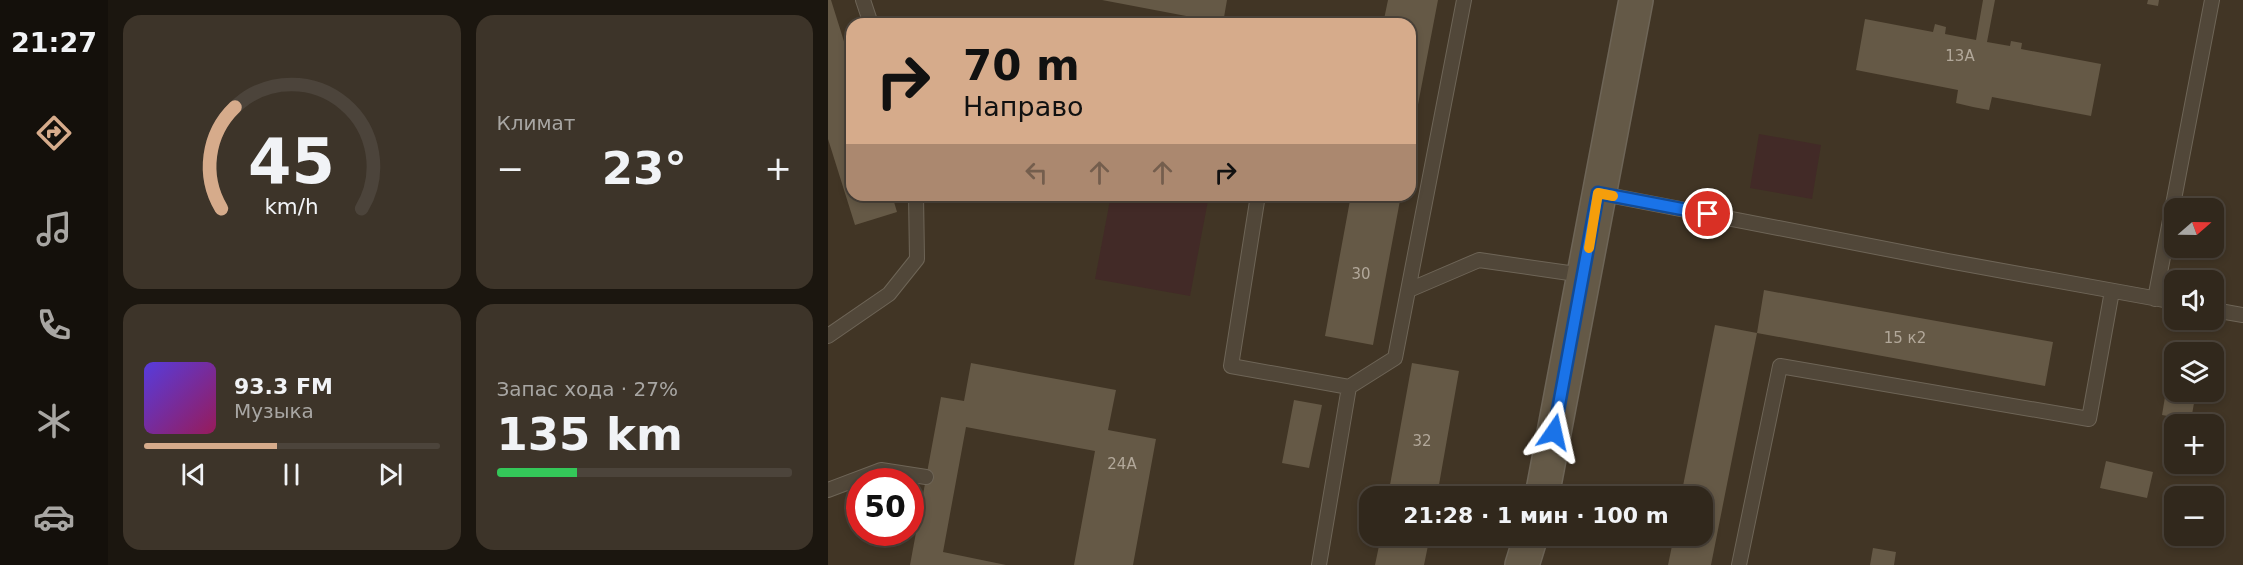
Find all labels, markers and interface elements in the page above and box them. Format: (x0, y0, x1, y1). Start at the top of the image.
text: 21:27 (11, 27, 97, 58)
text: 70 m (963, 41, 1080, 90)
icon: right (864, 42, 942, 120)
house number: 13А (1945, 47, 1975, 65)
text: Направо (963, 91, 1084, 122)
text: Климат (497, 111, 575, 135)
icon: directions (33, 112, 75, 154)
text: 45 (248, 125, 335, 198)
text: 23° (602, 142, 687, 195)
text: − (497, 149, 524, 188)
text: + (764, 149, 792, 188)
icon: left (1020, 156, 1053, 189)
icon: ahead (1083, 156, 1116, 189)
icon: ahead (1146, 156, 1179, 189)
icon: right (1209, 156, 1242, 189)
pin (1682, 188, 1733, 239)
text: km/h (265, 194, 319, 219)
icon: arrive (1691, 197, 1724, 230)
north arrow (2164, 198, 2224, 258)
map controls (2164, 198, 2224, 546)
icon: music (33, 208, 75, 250)
house number: 30 (1351, 265, 1371, 283)
button: sound (2164, 270, 2224, 330)
icon: phone (33, 304, 75, 346)
house number: 15 к2 (1884, 329, 1926, 347)
button: layers (2164, 342, 2224, 402)
text: 93.3 FM (234, 374, 333, 399)
text: Запас хода · 27% (497, 377, 678, 401)
text: Музыка (234, 399, 314, 423)
icon: climate (33, 400, 75, 442)
position arrow (1522, 400, 1586, 464)
text: 135 km (497, 408, 683, 461)
button: + (2164, 414, 2224, 474)
house number: 32 (1412, 432, 1432, 450)
house number: 24А (1107, 455, 1137, 473)
icon: previous (177, 458, 210, 491)
icon: pause (275, 458, 308, 491)
icon: next (374, 458, 407, 491)
speed limit sign: 50 (846, 468, 924, 546)
button: − (2164, 486, 2224, 546)
icon: car (33, 496, 75, 538)
text: 21:28 · 1 мин · 100 m (1403, 503, 1669, 528)

